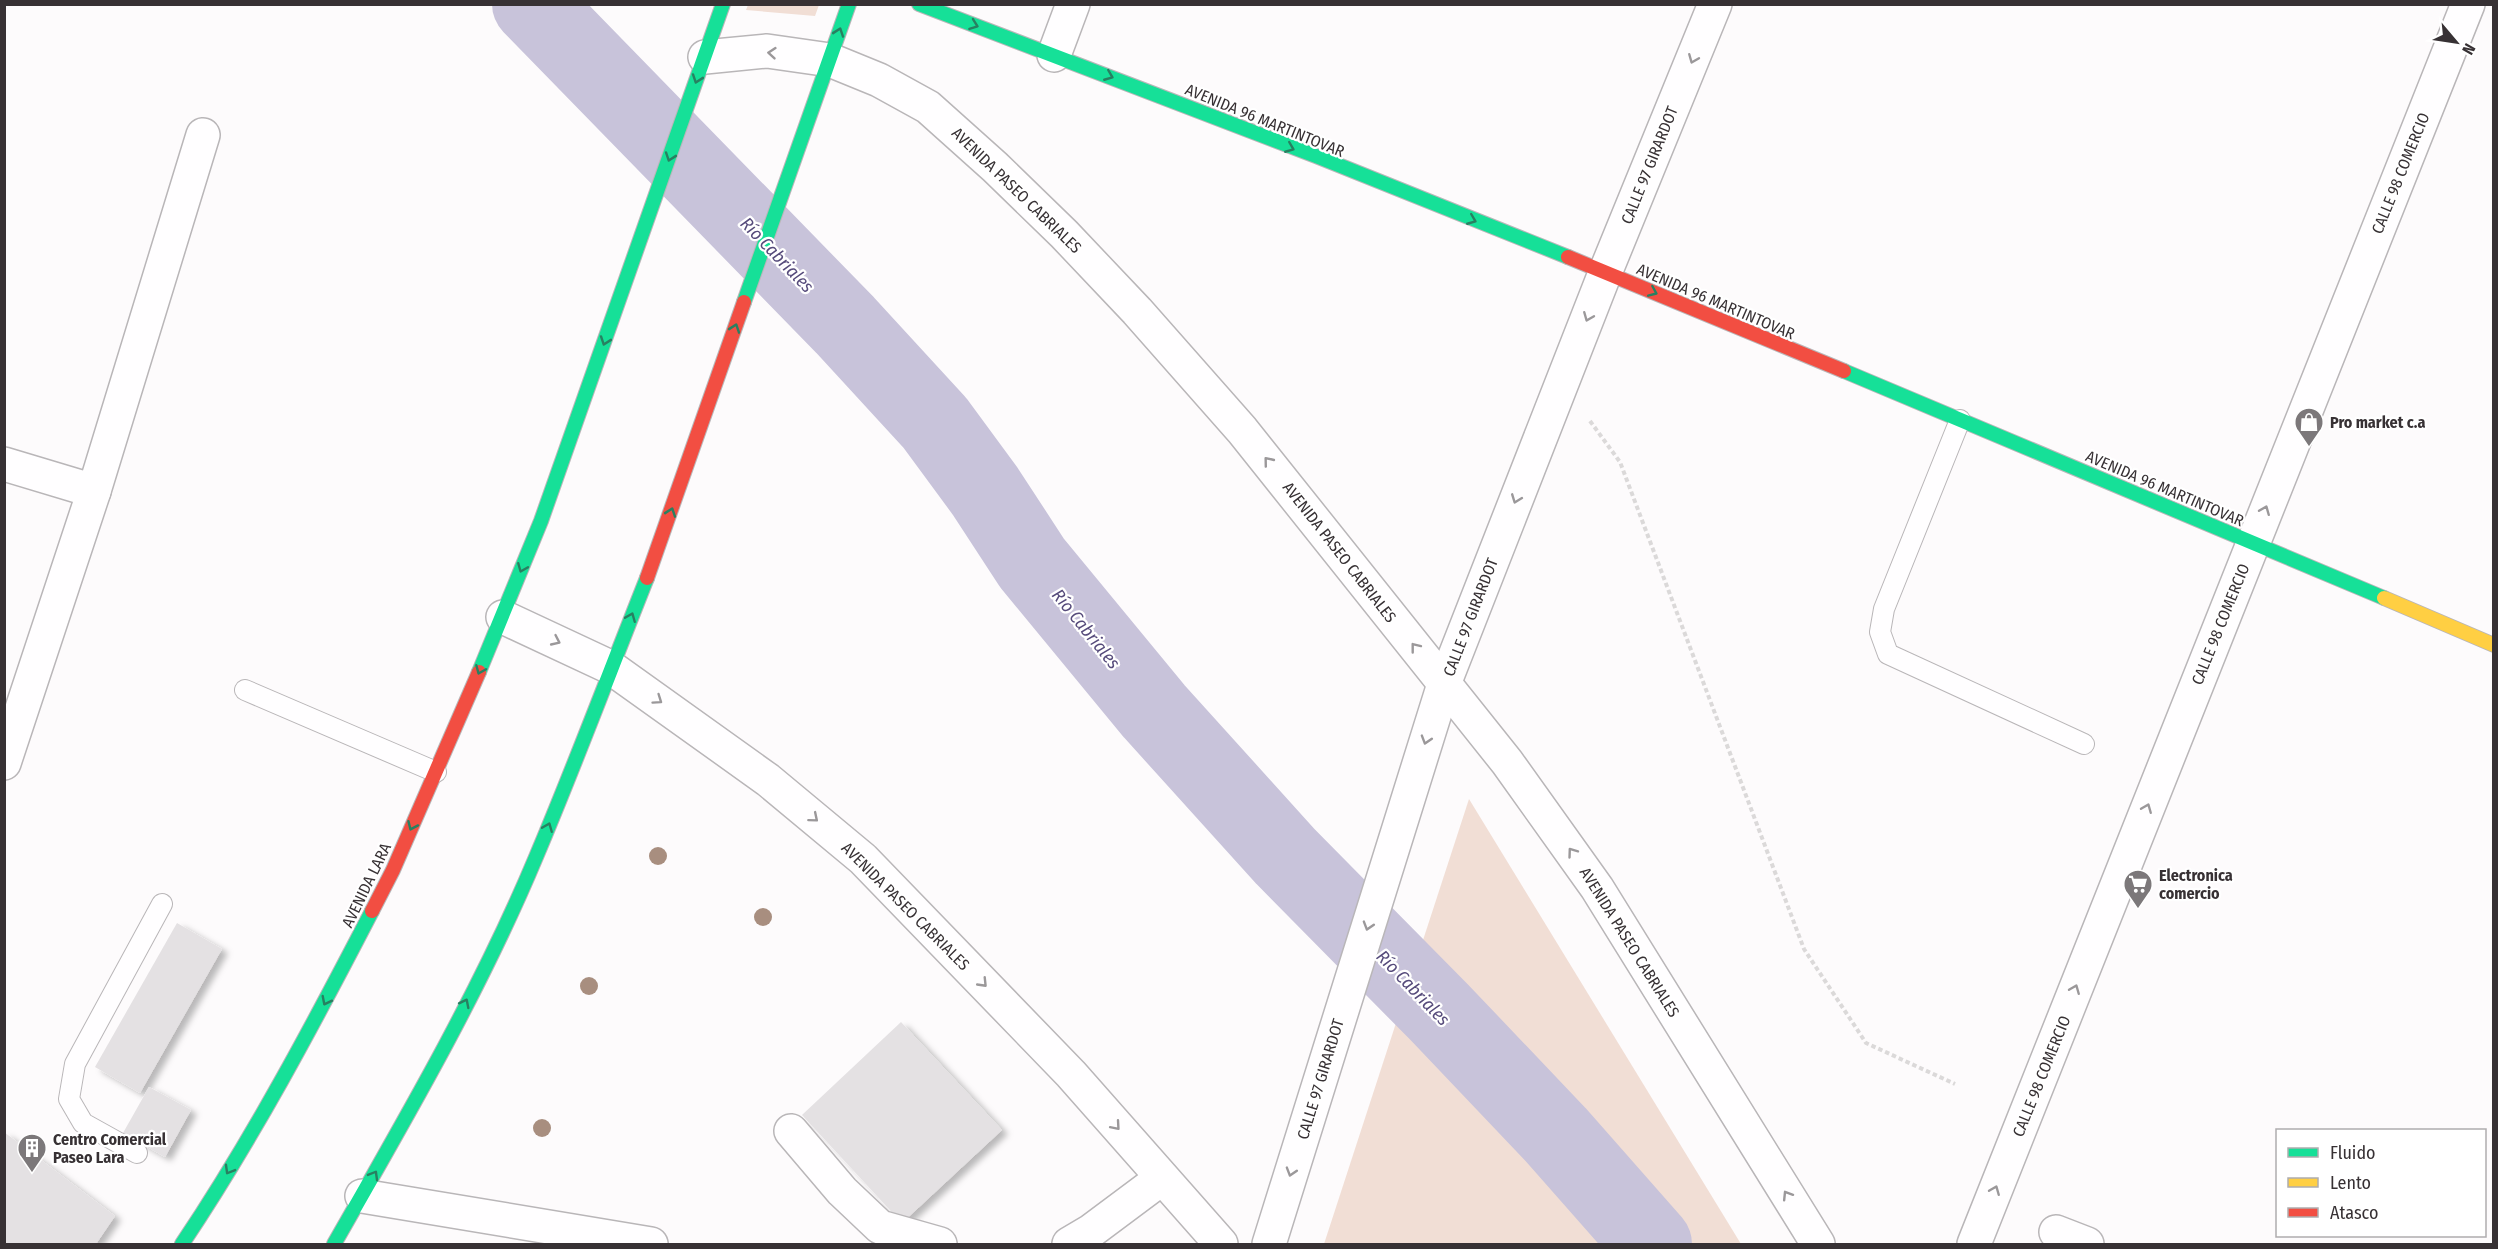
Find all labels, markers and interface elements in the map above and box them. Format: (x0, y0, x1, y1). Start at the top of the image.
north arrow (2426, 12, 2486, 72)
one-way arrow (968, 17, 979, 30)
one-way arrow (832, 28, 845, 38)
text: N (2458, 40, 2479, 58)
one-way arrow (767, 47, 776, 60)
one-way arrow (1688, 52, 1700, 63)
one-way arrow (1103, 69, 1114, 81)
one-way arrow (692, 73, 705, 84)
street label: AVENIDA 96 MARTINTOVAR (1182, 80, 1347, 161)
street label: CALLE 97 GIRARDOT (1617, 103, 1682, 227)
street label: CALLE 98 COMERCIO (2367, 110, 2433, 237)
street label: AVENIDA PASEO CABRIALES (948, 123, 1085, 257)
one-way arrow (1284, 141, 1295, 153)
one-way arrow (664, 151, 677, 162)
one-way arrow (1466, 212, 1476, 225)
water label: Río Cabriales (736, 213, 819, 298)
street label: AVENIDA 96 MARTINTOVAR (1634, 260, 1798, 344)
one-way arrow (1646, 285, 1657, 297)
one-way arrow (1583, 311, 1595, 322)
one-way arrow (728, 323, 741, 334)
one-way arrow (599, 335, 612, 346)
shop icon: Pro market c.a (2293, 406, 2325, 448)
place label: Pro market c.a (2330, 413, 2425, 432)
street label: AVENIDA 96 MARTINTOVAR (2083, 447, 2247, 531)
one-way arrow (1264, 457, 1275, 468)
street label: AVENIDA PASEO CABRIALES (1279, 478, 1400, 626)
one-way arrow (1511, 493, 1524, 503)
one-way arrow (2258, 505, 2271, 515)
one-way arrow (663, 507, 676, 518)
street label: CALLE 97 GIRARDOT (1439, 555, 1502, 679)
street label: CALLE 98 COMERCIO (2187, 561, 2253, 688)
one-way arrow (517, 562, 529, 573)
water label: Río Cabriales (1047, 585, 1125, 674)
one-way arrow (624, 612, 636, 623)
one-way arrow (550, 634, 561, 646)
one-way arrow (1411, 643, 1422, 654)
one-way arrow (475, 664, 487, 675)
one-way arrow (652, 693, 663, 704)
one-way arrow (1421, 734, 1434, 745)
one-way arrow (2140, 803, 2152, 814)
one-way arrow (807, 811, 818, 822)
one-way arrow (407, 820, 419, 831)
one-way arrow (541, 822, 553, 833)
street label: AVENIDA PASEO CABRIALES (838, 838, 974, 974)
street label: AVENIDA LARA (338, 839, 395, 931)
one-way arrow (1568, 848, 1579, 859)
street label: AVENIDA PASEO CABRIALES (1576, 864, 1683, 1021)
place label: Electronica comercio (2159, 866, 2233, 903)
supermarket icon: Electronica comercio (2122, 868, 2154, 910)
one-way arrow (1363, 920, 1375, 931)
water label: Río Cabriales (1372, 946, 1455, 1031)
one-way arrow (976, 977, 987, 987)
one-way arrow (2068, 985, 2080, 996)
one-way arrow (322, 994, 333, 1005)
one-way arrow (458, 999, 470, 1010)
street label: CALLE 98 COMERCIO (2008, 1013, 2074, 1140)
street label: CALLE 97 GIRARDOT (1293, 1016, 1348, 1142)
one-way arrow (1109, 1119, 1120, 1129)
legend (2276, 1129, 2486, 1237)
place label: Centro Comercial Paseo Lara (53, 1130, 167, 1167)
building icon: Centro Comercial Paseo Lara (16, 1132, 48, 1174)
text: Fluido (2330, 1142, 2376, 1164)
one-way arrow (225, 1164, 236, 1174)
one-way arrow (1286, 1166, 1298, 1177)
one-way arrow (366, 1171, 378, 1181)
text: Lento (2330, 1172, 2371, 1194)
one-way arrow (1988, 1185, 2001, 1196)
one-way arrow (1783, 1191, 1795, 1201)
text: Atasco (2330, 1202, 2378, 1224)

